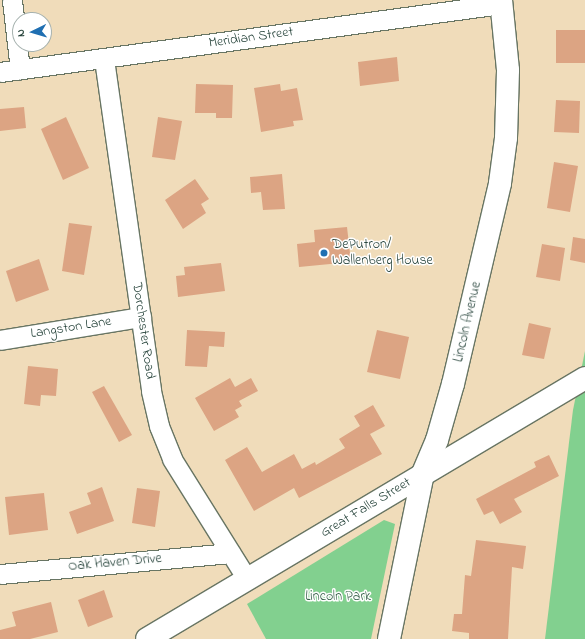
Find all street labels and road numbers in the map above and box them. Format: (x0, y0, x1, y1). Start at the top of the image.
street label: Meridian Street (208, 24, 294, 52)
street label: Lincoln Avenue (451, 280, 485, 364)
street label: Dorchester Road (128, 282, 158, 380)
street label: Langston Lane (30, 313, 112, 343)
street label: Great Falls Street (318, 474, 414, 542)
street label: Oak Haven Drive (68, 551, 162, 575)

